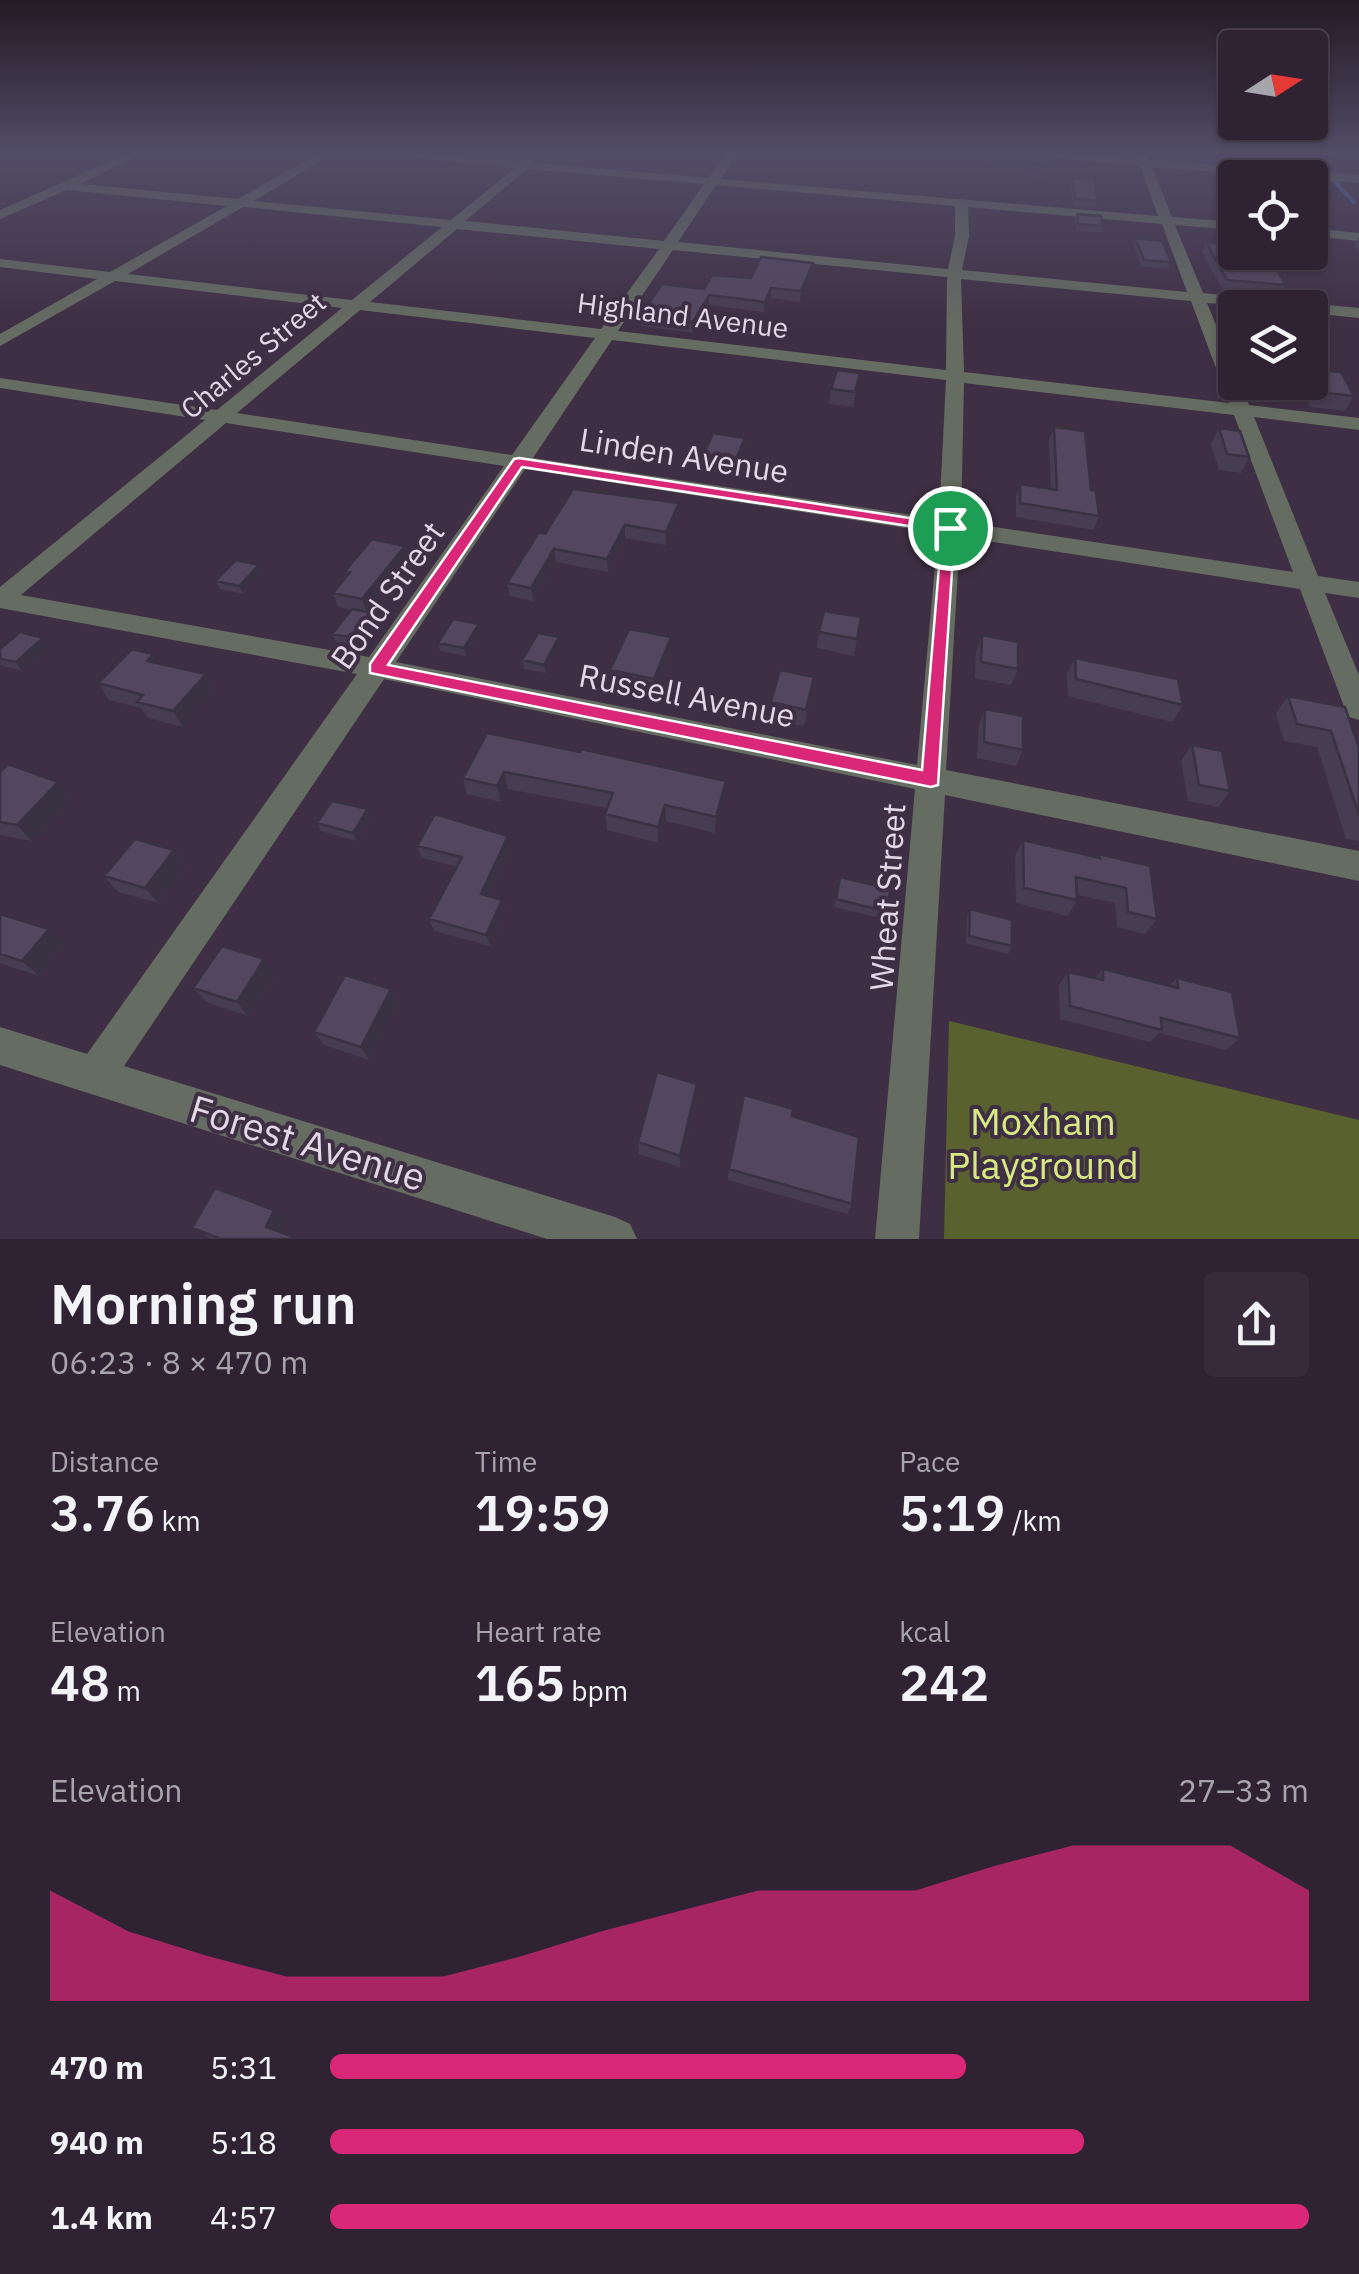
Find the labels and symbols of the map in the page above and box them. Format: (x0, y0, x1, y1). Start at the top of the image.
north arrow (1218, 30, 1328, 140)
street label: Charles Street (173, 283, 333, 427)
street label: Highland Avenue (575, 284, 791, 346)
street label: Linden Avenue (577, 418, 791, 492)
pin (908, 486, 993, 571)
street label: Bond Street (321, 513, 453, 677)
street label: Russell Avenue (576, 654, 798, 736)
street label: Wheat Street (859, 802, 915, 992)
street label: Forest Avenue (184, 1083, 432, 1201)
park label: Moxham Playground (947, 1096, 1139, 1189)

